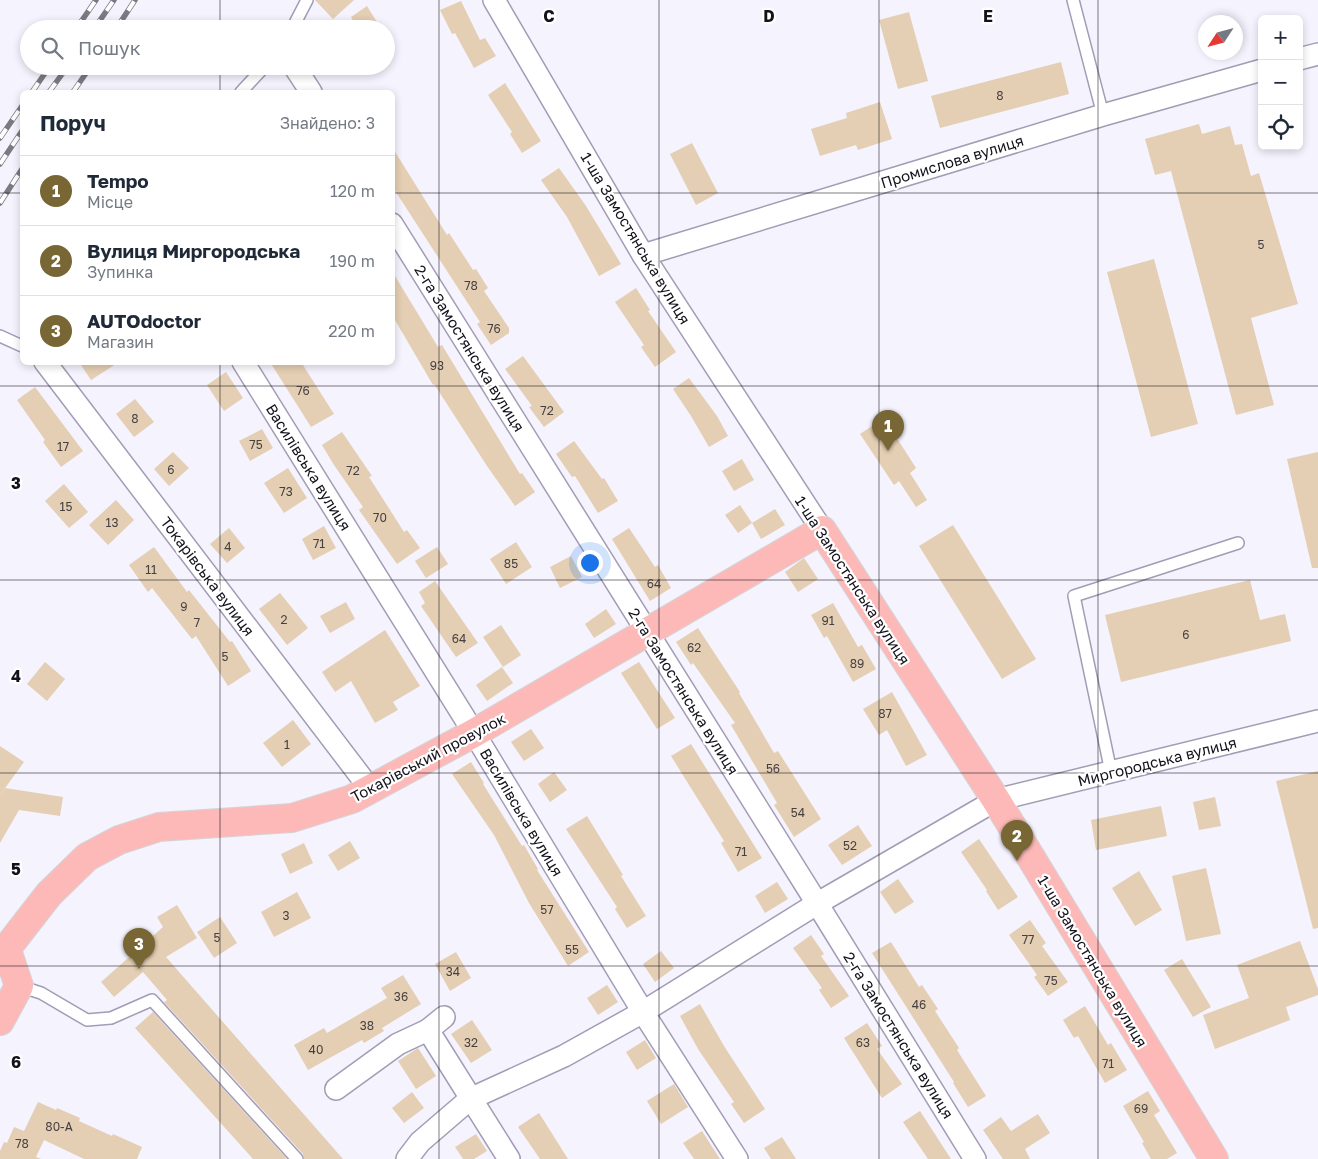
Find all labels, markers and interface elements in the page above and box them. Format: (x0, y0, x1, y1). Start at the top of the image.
text: C (543, 6, 555, 26)
text: D (763, 6, 775, 26)
text: E (983, 6, 993, 26)
north arrow (1198, 15, 1243, 60)
map controls (1258, 15, 1303, 150)
button: + (1258, 15, 1303, 60)
search box (20, 20, 395, 75)
icon: search (38, 34, 66, 62)
text: Пошук (78, 36, 141, 59)
button: − (1258, 60, 1303, 105)
house number: 8 (996, 88, 1004, 103)
button: locate (1258, 105, 1303, 150)
text: Поруч (40, 110, 106, 136)
text: Знайдено: 3 (280, 113, 375, 133)
street label: Промислова вулиця (878, 131, 1026, 191)
street label: 1-ша Замостянська вулиця (577, 149, 695, 327)
text: Tempo (87, 169, 149, 192)
text: 1 (52, 181, 60, 201)
text: 120 m (330, 181, 375, 201)
text: Місце (87, 192, 133, 212)
house number: 5 (1258, 237, 1265, 252)
text: Вулиця Миргородська (87, 239, 300, 262)
text: 2 (51, 251, 61, 271)
text: 190 m (329, 251, 375, 271)
street label: 2-га Замостянська вулиця (411, 261, 529, 435)
text: Зупинка (87, 262, 153, 282)
house number: 78 (464, 278, 478, 293)
text: AUTOdoctor (87, 309, 201, 332)
text: 3 (51, 321, 61, 341)
text: 220 m (328, 321, 375, 341)
house number: 76 (487, 321, 501, 336)
text: Магазин (87, 332, 154, 352)
house number: 93 (430, 358, 444, 373)
house number: 76 (296, 383, 310, 398)
street label: Василівська вулиця (263, 400, 355, 534)
house number: 72 (540, 403, 554, 418)
pin: 1 (872, 410, 904, 451)
house number: 8 (131, 411, 139, 426)
house number: 75 (249, 437, 263, 452)
house number: 17 (57, 439, 69, 454)
house number: 6 (167, 462, 175, 477)
house number: 72 (346, 463, 360, 478)
text: 3 (11, 473, 21, 493)
house number: 73 (279, 484, 293, 499)
street label: 1-ша Замостянська вулиця (792, 492, 914, 668)
house number: 15 (60, 499, 72, 514)
house number: 70 (373, 510, 387, 525)
street label: Токарівська вулиця (157, 513, 259, 639)
house number: 13 (106, 515, 118, 530)
house number: 71 (313, 536, 325, 551)
house number: 4 (224, 539, 232, 554)
your location (577, 550, 603, 576)
house number: 85 (504, 556, 518, 571)
house number: 11 (145, 562, 157, 577)
house number: 64 (647, 576, 661, 591)
house number: 9 (180, 599, 188, 614)
street label: 2-га Замостянська вулиця (625, 604, 743, 778)
house number: 2 (281, 612, 288, 627)
house number: 91 (821, 613, 835, 628)
house number: 7 (194, 615, 200, 630)
house number: 6 (1182, 627, 1190, 642)
house number: 64 (452, 631, 466, 646)
house number: 62 (687, 640, 701, 655)
house number: 5 (222, 649, 229, 664)
house number: 89 (850, 656, 864, 671)
text: 4 (11, 666, 21, 686)
house number: 87 (878, 706, 892, 721)
street label: Токарівський провулок (348, 708, 509, 805)
street label: Миргородська вулиця (1076, 733, 1238, 789)
house number: 1 (284, 737, 290, 752)
street label: Василівська вулиця (477, 745, 567, 879)
house number: 56 (766, 761, 780, 776)
house number: 54 (791, 805, 805, 820)
pin: 2 (1001, 820, 1033, 861)
house number: 52 (843, 838, 857, 853)
house number: 71 (735, 844, 747, 859)
text: 5 (11, 859, 21, 879)
street label: 1-ша Замостянська вулиця (1034, 872, 1152, 1050)
house number: 57 (540, 902, 554, 917)
house number: 3 (282, 908, 290, 923)
pin: 3 (123, 928, 155, 969)
house number: 5 (214, 930, 221, 945)
house number: 77 (1022, 932, 1034, 947)
house number: 55 (565, 942, 579, 957)
street label: 2-га Замостянська вулиця (840, 948, 958, 1122)
house number: 34 (446, 964, 460, 979)
house number: 75 (1044, 973, 1058, 988)
house number: 36 (394, 989, 408, 1004)
house number: 46 (912, 997, 926, 1012)
house number: 38 (360, 1018, 374, 1033)
house number: 32 (464, 1035, 478, 1050)
house number: 63 (856, 1035, 870, 1050)
house number: 40 (309, 1042, 323, 1057)
text: 6 (11, 1052, 21, 1072)
house number: 71 (1102, 1056, 1114, 1071)
house number: 69 (1134, 1101, 1148, 1116)
house number: 80-А (45, 1119, 73, 1134)
house number: 78 (15, 1136, 29, 1151)

